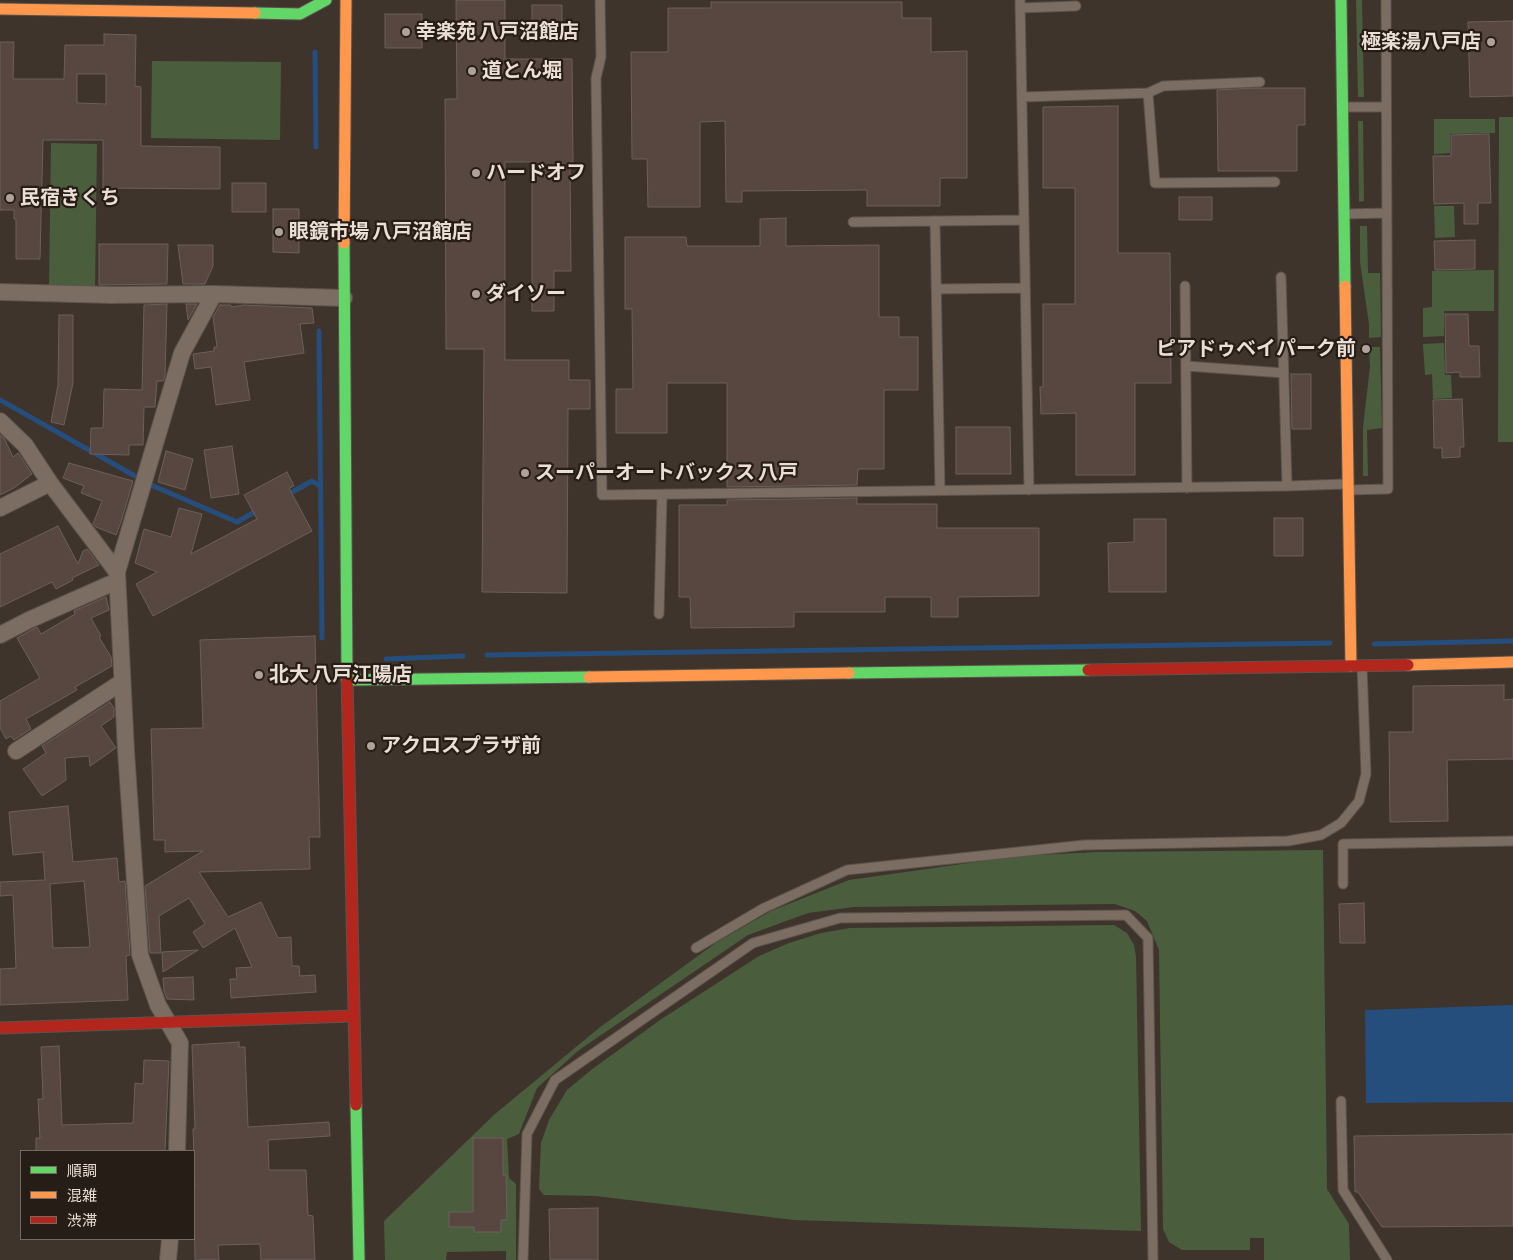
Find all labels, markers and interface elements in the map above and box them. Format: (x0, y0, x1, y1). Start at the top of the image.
place label: 幸楽苑 八戸沼館店 (416, 20, 579, 44)
marker: 幸楽苑 八戸沼館店 (400, 26, 412, 38)
place label: 極楽湯八戸店 (1361, 30, 1481, 54)
marker: 極楽湯八戸店 (1485, 36, 1497, 48)
place label: 道とん堀 (482, 59, 562, 83)
marker: 道とん堀 (466, 65, 478, 77)
place label: ハードオフ (486, 161, 586, 185)
marker: ハードオフ (470, 167, 482, 179)
place label: 民宿きくち (20, 186, 120, 210)
marker: 民宿きくち (4, 192, 16, 204)
place label: 眼鏡市場 八戸沼館店 (289, 220, 472, 244)
marker: 眼鏡市場 八戸沼館店 (273, 226, 285, 238)
place label: ダイソー (486, 282, 566, 306)
marker: ダイソー (470, 288, 482, 300)
place label: ピアドゥベイパーク前 (1156, 337, 1356, 361)
marker: ピアドゥベイパーク前 (1360, 343, 1372, 355)
place label: スーパーオートバックス 八戸 (535, 461, 798, 485)
marker: スーパーオートバックス 八戸 (519, 467, 531, 479)
place label: 北大 八戸江陽店 (269, 663, 412, 687)
marker: 北大 八戸江陽店 (253, 669, 265, 681)
place label: アクロスプラザ前 (381, 734, 541, 758)
marker: アクロスプラザ前 (365, 740, 377, 752)
legend (20, 1150, 195, 1240)
text: 順調 (67, 1164, 97, 1179)
text: 混雑 (67, 1189, 97, 1204)
text: 渋滞 (67, 1214, 97, 1229)

